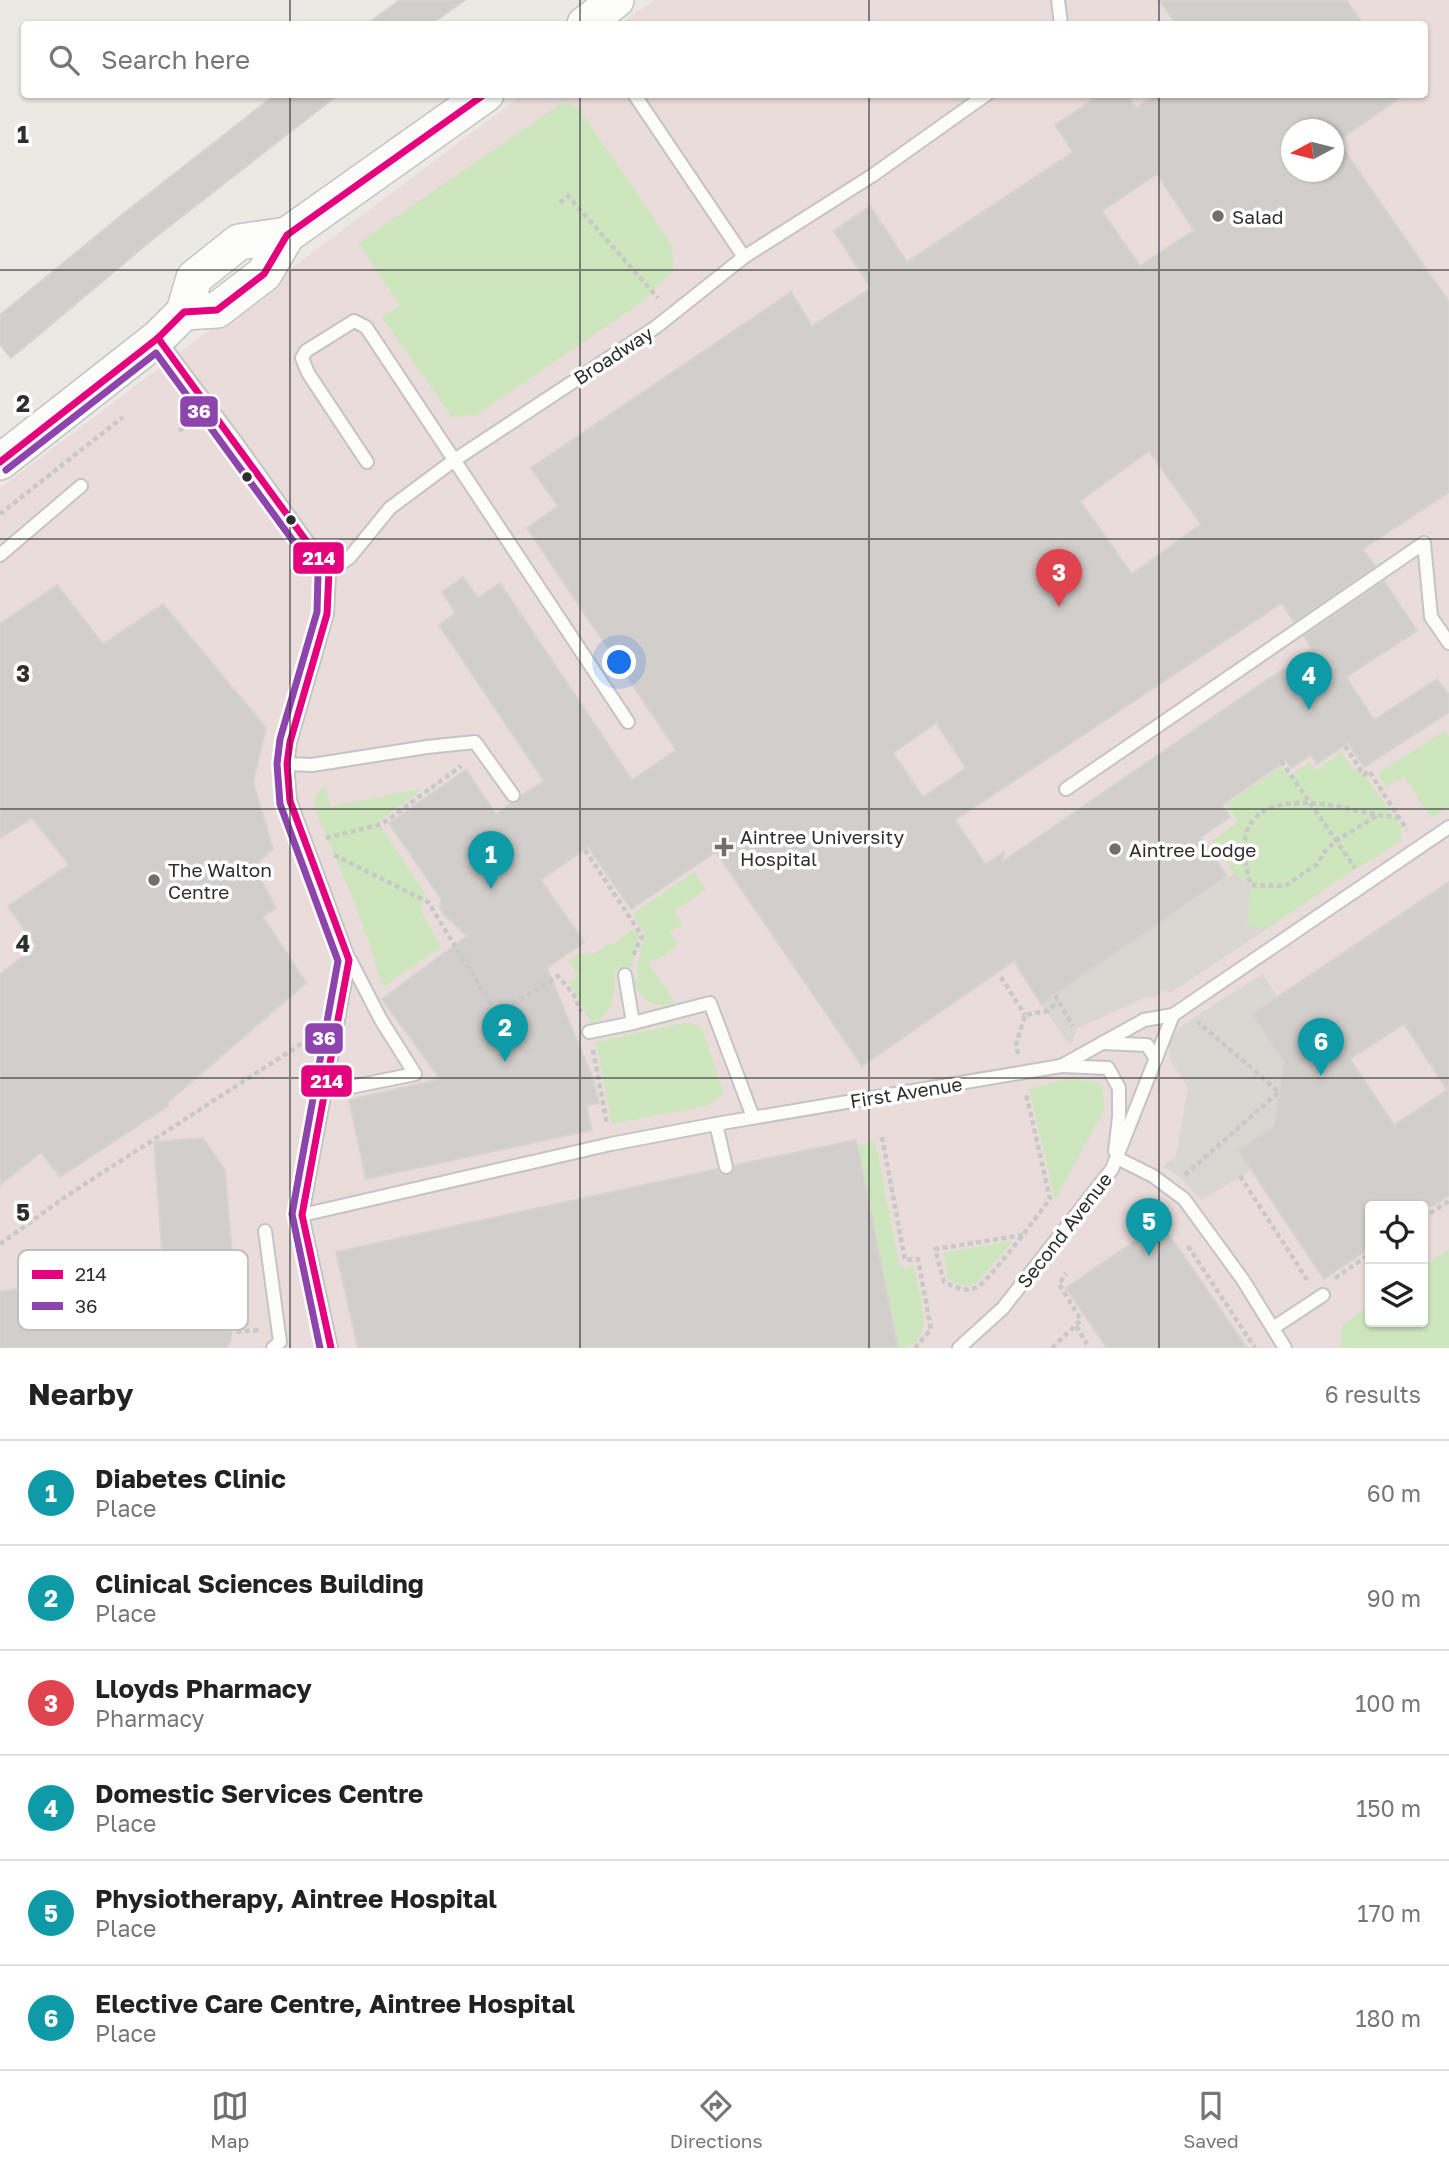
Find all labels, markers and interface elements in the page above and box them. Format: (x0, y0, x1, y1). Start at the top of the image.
search box (21, 21, 1428, 98)
icon: search (45, 41, 83, 79)
text: Search here (101, 44, 250, 75)
north arrow (1281, 119, 1344, 182)
text: 1 (17, 120, 29, 148)
place label: Salad (1232, 205, 1283, 228)
marker: Salad (1210, 208, 1226, 224)
street label: Broadway (569, 321, 657, 389)
text: 2 (16, 389, 30, 417)
line badge: 36 (179, 395, 219, 428)
text: 36 (187, 399, 211, 422)
unlabelled marker (240, 470, 254, 484)
unlabelled marker (284, 513, 298, 527)
line badge: 214 (292, 541, 345, 575)
text: 214 (302, 546, 336, 569)
pin: 3 (1036, 549, 1082, 607)
your location (602, 645, 636, 679)
pin: 4 (1286, 652, 1332, 710)
text: 3 (16, 659, 30, 687)
place label: Aintree University Hospital (740, 825, 904, 870)
pin: 1 (468, 831, 514, 889)
marker: Aintree University Hospital (714, 837, 734, 857)
place label: Aintree Lodge (1129, 838, 1256, 861)
marker: Aintree Lodge (1107, 841, 1123, 857)
place label: The Walton Centre (168, 858, 272, 903)
marker: The Walton Centre (146, 872, 162, 888)
text: 4 (16, 929, 30, 957)
pin: 2 (482, 1004, 528, 1062)
pin: 6 (1298, 1018, 1344, 1076)
line badge: 36 (304, 1022, 344, 1055)
text: 36 (312, 1026, 336, 1049)
line badge: 214 (300, 1064, 353, 1098)
text: 214 (310, 1069, 344, 1092)
street label: First Avenue (848, 1072, 964, 1112)
street label: Second Avenue (1012, 1168, 1116, 1292)
text: 5 (16, 1198, 30, 1226)
pin: 5 (1126, 1198, 1172, 1256)
map controls (1365, 1201, 1428, 1327)
button: locate (1365, 1201, 1428, 1264)
legend (18, 1250, 248, 1330)
text: 214 (75, 1262, 107, 1285)
button: layers (1365, 1264, 1428, 1327)
text: 36 (75, 1294, 98, 1317)
text: Nearby (28, 1376, 133, 1412)
text: 6 results (1325, 1380, 1421, 1408)
text: Diabetes Clinic (95, 1463, 286, 1494)
text: 1 (45, 1479, 57, 1507)
text: 60 m (1367, 1479, 1421, 1507)
text: Place (95, 1494, 156, 1522)
text: Clinical Sciences Building (95, 1568, 424, 1599)
text: 2 (44, 1584, 58, 1612)
text: 90 m (1367, 1584, 1421, 1612)
text: Place (95, 1599, 156, 1627)
text: Lloyds Pharmacy (95, 1673, 312, 1704)
text: 3 (44, 1689, 58, 1717)
text: 100 m (1355, 1689, 1421, 1717)
text: Pharmacy (95, 1704, 204, 1732)
text: Domestic Services Centre (95, 1778, 423, 1809)
text: 4 (44, 1794, 58, 1822)
text: 150 m (1356, 1794, 1421, 1822)
text: Place (95, 1809, 156, 1837)
text: Physiotherapy, Aintree Hospital (95, 1883, 497, 1914)
text: 5 (44, 1899, 58, 1927)
text: 170 m (1357, 1899, 1421, 1927)
text: Place (95, 1914, 156, 1942)
text: Elective Care Centre, Aintree Hospital (95, 1988, 575, 2019)
text: 6 (44, 2004, 58, 2032)
text: 180 m (1355, 2004, 1421, 2032)
text: Place (95, 2019, 156, 2047)
tab: Map (210, 2087, 249, 2152)
tab: Directions (670, 2087, 763, 2152)
tab: Saved (1183, 2087, 1239, 2152)

